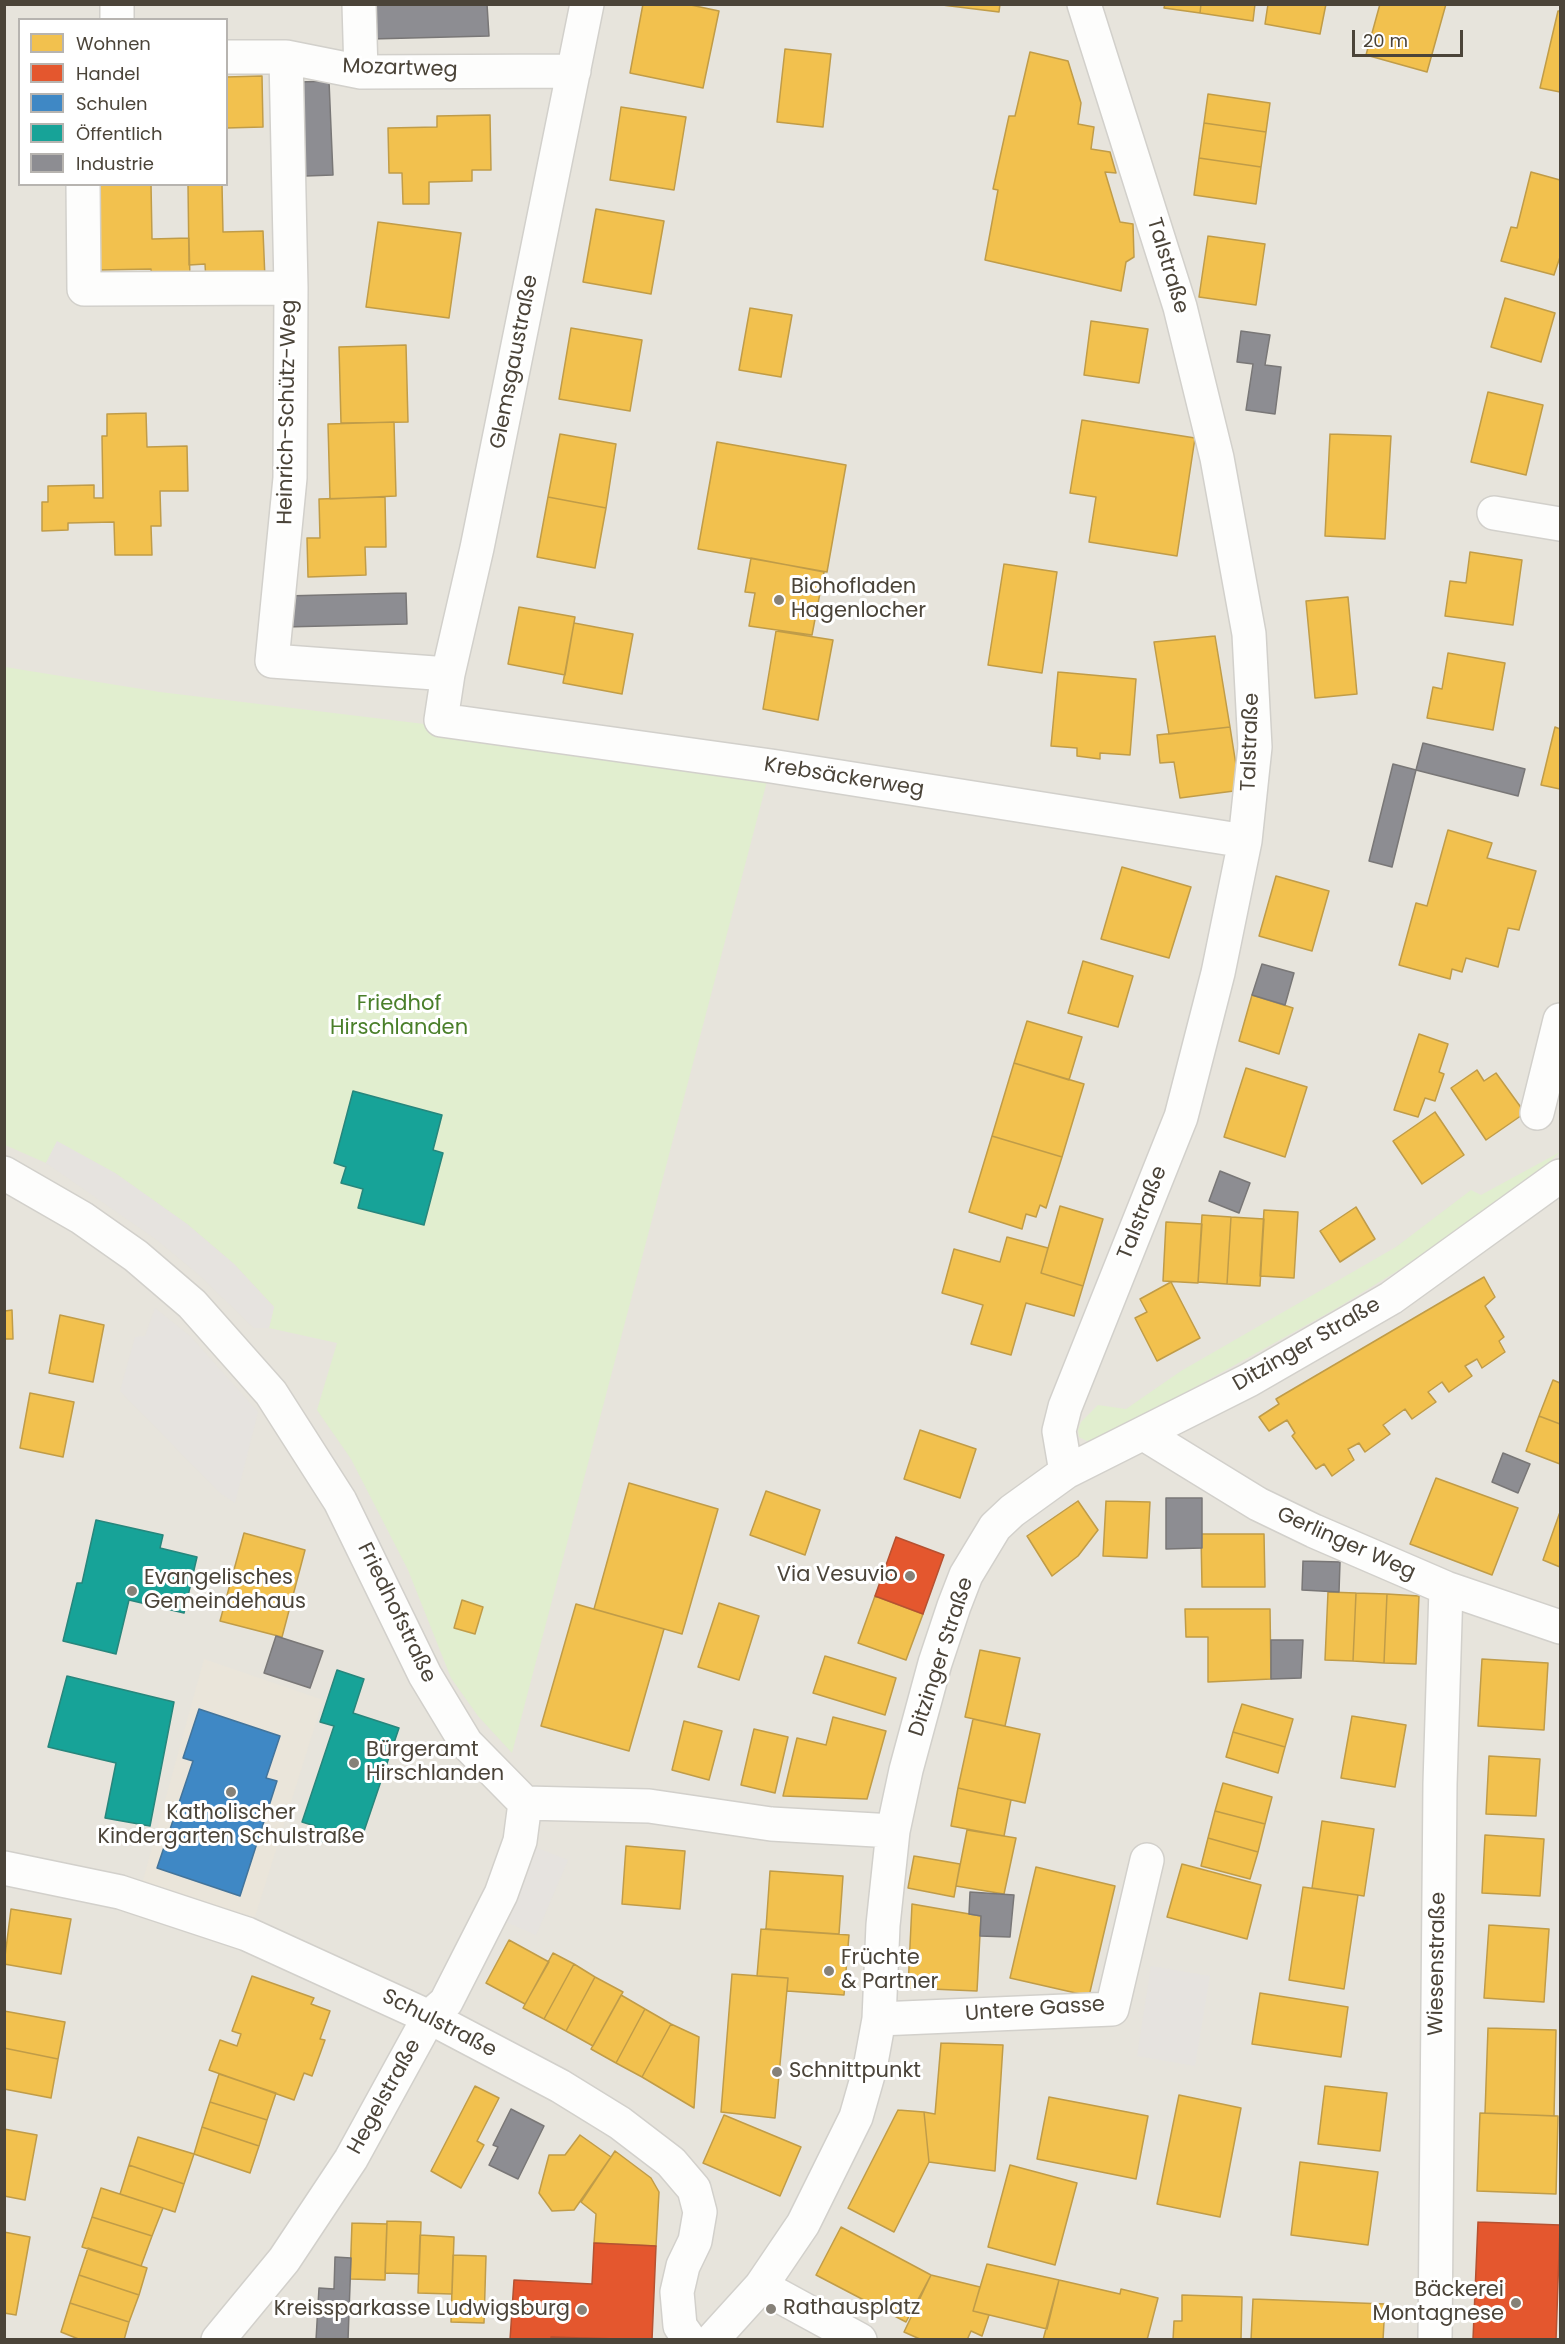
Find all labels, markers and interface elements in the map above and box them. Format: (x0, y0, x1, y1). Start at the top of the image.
legend (18, 18, 228, 186)
scale bar (1355, 18, 1466, 56)
text: 20 m (1363, 28, 1408, 53)
text: Wohnen (76, 31, 151, 56)
street label: Mozartweg (342, 54, 458, 84)
text: Handel (76, 61, 140, 86)
text: Schulen (76, 91, 148, 116)
text: Öffentlich (76, 121, 163, 146)
text: Industrie (76, 151, 154, 176)
street label: Talstraße (1141, 215, 1193, 317)
street label: Glemsgaustraße (486, 273, 544, 451)
street label: Heinrich-Schütz-Weg (273, 299, 303, 525)
place label: Biohofladen Hagenlocher (791, 575, 926, 625)
marker: Biohofladen Hagenlocher (772, 593, 786, 607)
street label: Talstraße (1237, 692, 1265, 792)
street label: Krebsäckerweg (762, 753, 926, 803)
park label: Friedhof Hirschlanden (330, 992, 468, 1042)
street label: Talstraße (1113, 1163, 1173, 1263)
street label: Ditzinger Straße (1229, 1293, 1385, 1397)
street label: Gerlinger Weg (1273, 1502, 1419, 1586)
street label: Friedhofstraße (351, 1539, 441, 1687)
place label: Via Vesuvio (777, 1563, 898, 1589)
place label: Evangelisches Gemeindehaus (144, 1566, 306, 1616)
marker: Via Vesuvio (903, 1569, 917, 1583)
street label: Ditzinger Straße (904, 1574, 980, 1740)
marker: Evangelisches Gemeindehaus (125, 1584, 139, 1598)
place label: Bürgeramt Hirschlanden (366, 1738, 504, 1788)
marker: Bürgeramt Hirschlanden (347, 1756, 361, 1770)
marker: Katholischer Kindergarten Schulstraße (224, 1785, 238, 1799)
place label: Katholischer Kindergarten Schulstraße (97, 1801, 365, 1851)
street label: Wiesenstraße (1424, 1892, 1452, 2036)
place label: Früchte & Partner (841, 1946, 938, 1996)
marker: Früchte & Partner (822, 1964, 836, 1978)
street label: Schulstraße (378, 1984, 500, 2064)
street label: Untere Gasse (964, 1993, 1106, 2027)
street label: Hegelstraße (343, 2035, 427, 2159)
place label: Schnittpunkt (789, 2059, 921, 2085)
marker: Schnittpunkt (770, 2065, 784, 2079)
place label: Bäckerei Montagnese (1373, 2278, 1504, 2328)
place label: Rathausplatz (783, 2296, 920, 2322)
marker: Bäckerei Montagnese (1509, 2296, 1523, 2310)
place label: Kreissparkasse Ludwigsburg (274, 2297, 570, 2323)
marker: Rathausplatz (764, 2302, 778, 2316)
marker: Kreissparkasse Ludwigsburg (575, 2303, 589, 2317)

